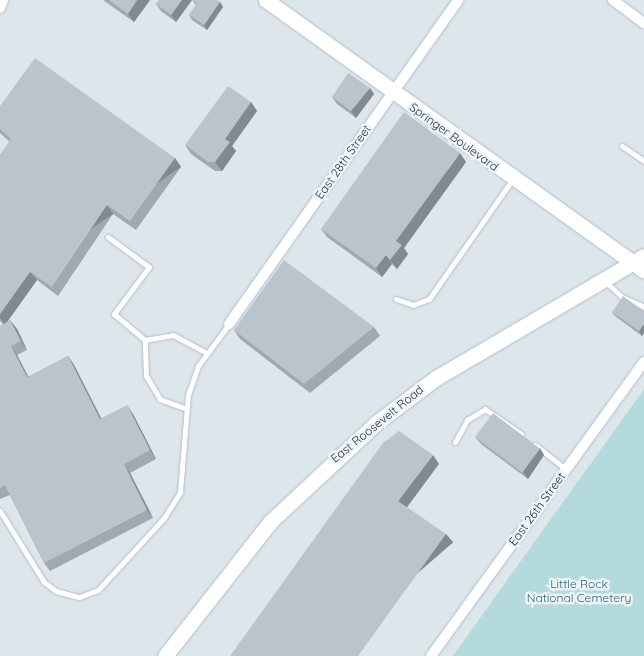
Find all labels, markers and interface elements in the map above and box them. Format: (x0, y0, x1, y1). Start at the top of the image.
street label: Springer Boulevard (407, 100, 501, 174)
street label: East 28th Street (312, 122, 374, 202)
street label: East Roosevelt Road (328, 382, 426, 466)
street label: East 26th Street (506, 470, 568, 548)
park label: Little Rock National Cemetery (527, 577, 631, 605)

